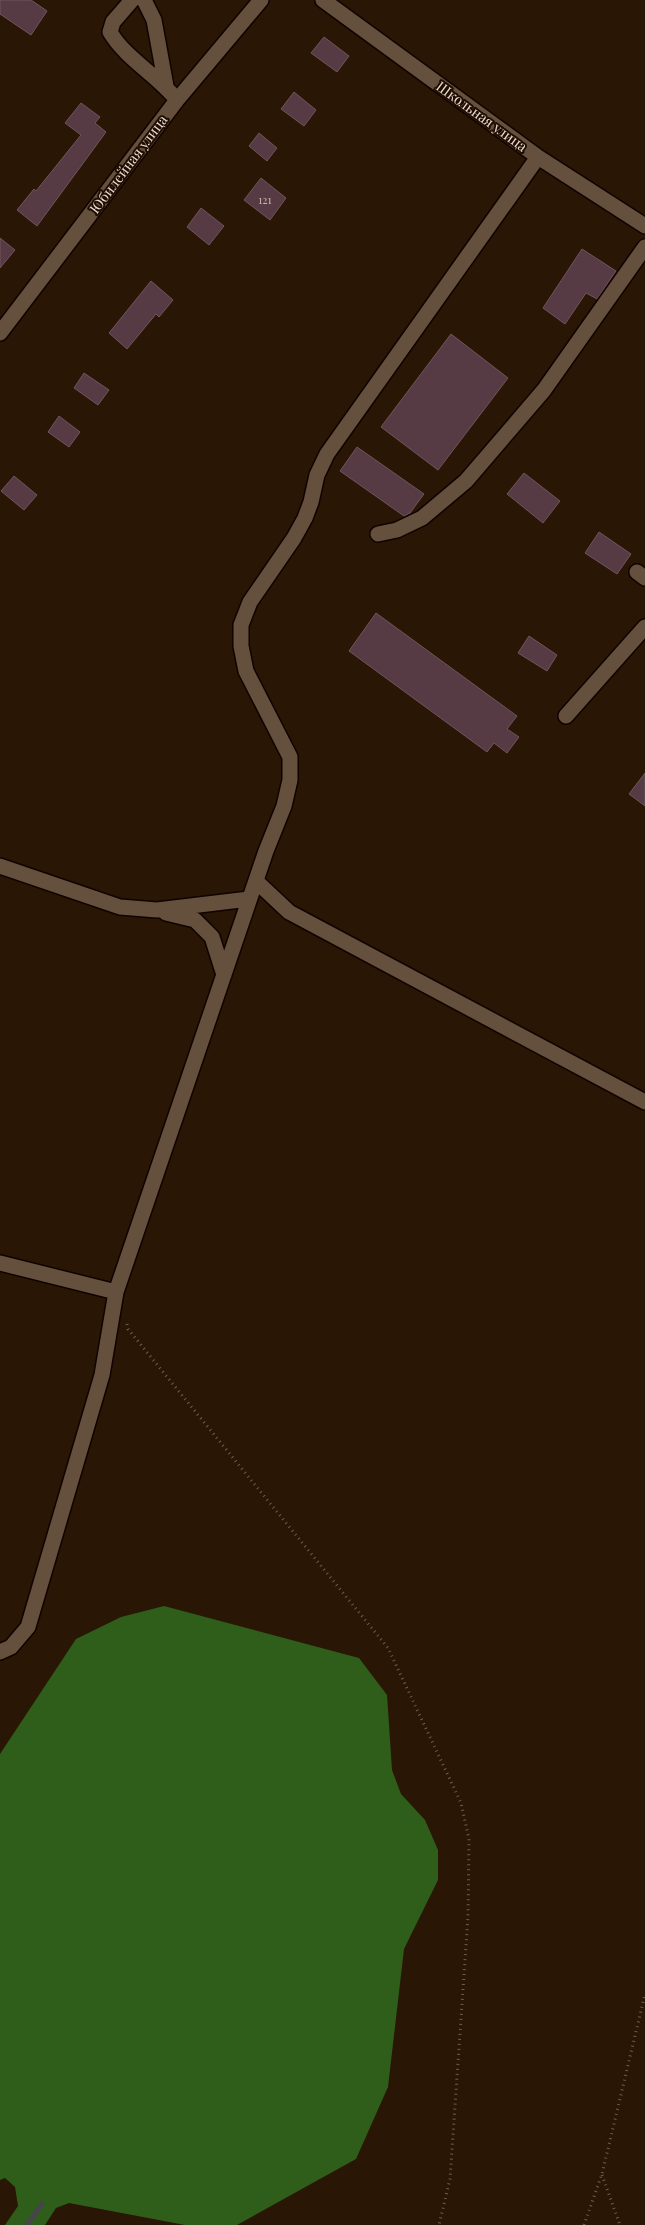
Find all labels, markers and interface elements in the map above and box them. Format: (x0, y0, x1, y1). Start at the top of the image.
street label: Школьная улица (433, 77, 531, 155)
street label: Юбилейная улица (85, 111, 171, 217)
house number: 121 (258, 192, 272, 207)

